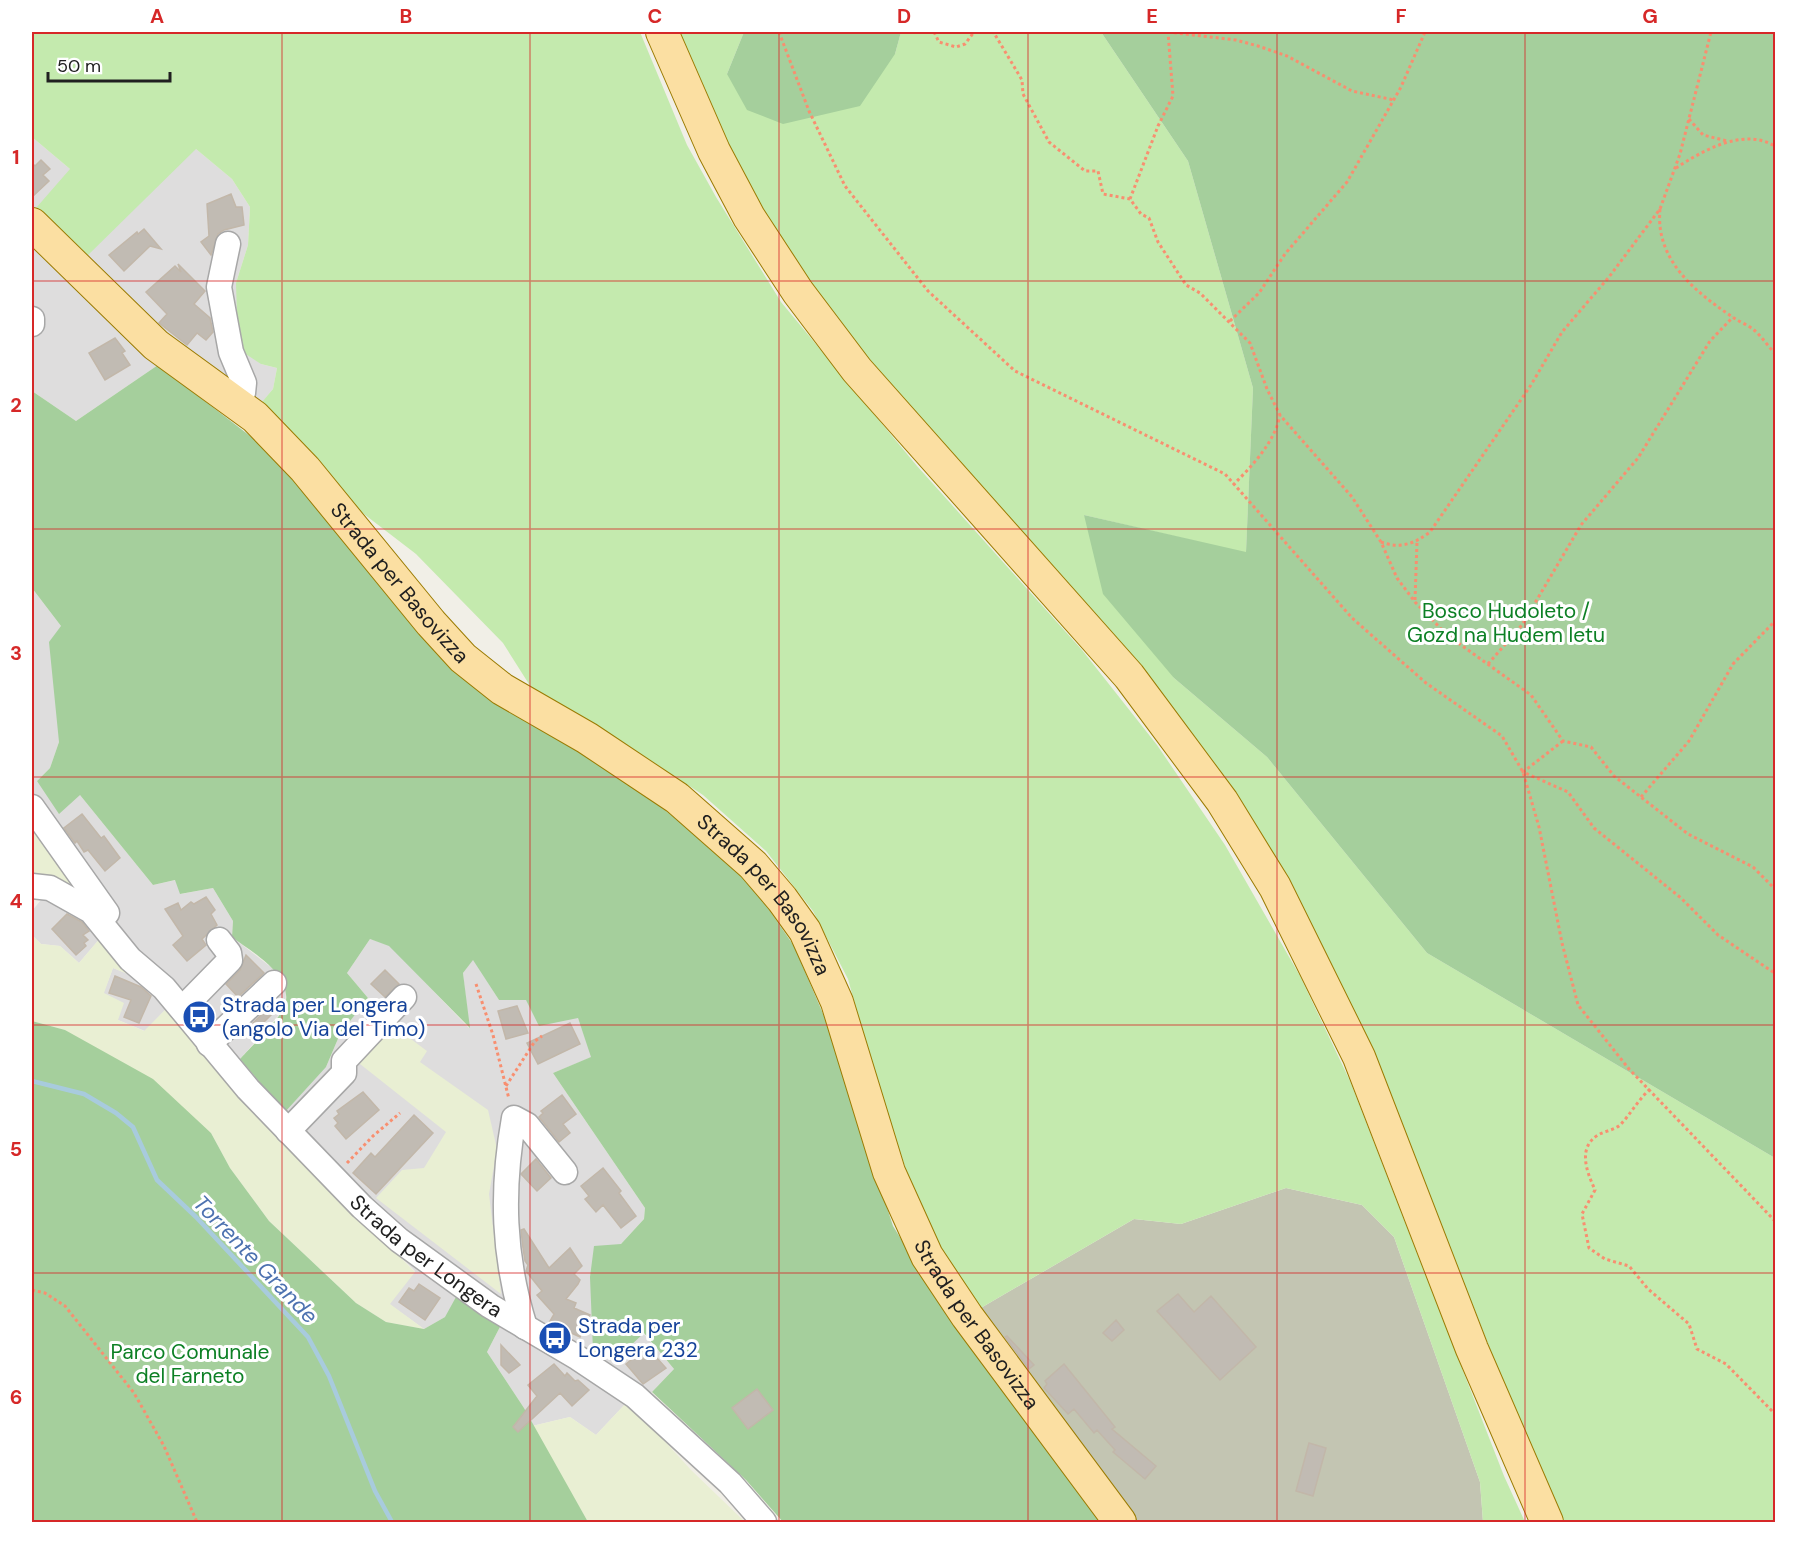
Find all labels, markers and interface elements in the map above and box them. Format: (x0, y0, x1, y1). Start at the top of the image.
text: A (150, 3, 164, 29)
text: B (400, 3, 412, 29)
text: C (648, 3, 662, 29)
text: D (897, 3, 911, 29)
text: E (1146, 3, 1158, 29)
text: F (1395, 3, 1407, 29)
text: G (1642, 3, 1658, 29)
scale bar (48, 45, 170, 83)
text: 50 m (57, 54, 101, 78)
text: 1 (12, 144, 20, 170)
text: 2 (10, 392, 22, 418)
street label: Strada per Basovizza (324, 497, 475, 669)
park label: Bosco Hudoleto / Gozd na Hudem letu (1407, 597, 1605, 649)
text: 3 (10, 640, 22, 666)
street label: Strada per Basovizza (691, 808, 837, 980)
text: 4 (10, 888, 23, 914)
place label: Strada per Longera (angolo Via del Timo) (222, 991, 425, 1043)
bus stop icon: Strada per Longera (angolo Via del Timo) (181, 999, 217, 1035)
text: 5 (10, 1136, 22, 1162)
water label: Torrente Grande (187, 1189, 324, 1330)
street label: Strada per Longera (344, 1189, 507, 1324)
street label: Strada per Basovizza (907, 1235, 1046, 1415)
place label: Strada per Longera 232 (578, 1312, 698, 1364)
bus stop icon: Strada per Longera 232 (537, 1320, 573, 1356)
park label: Parco Comunale del Farneto (111, 1338, 270, 1390)
text: 6 (10, 1384, 22, 1410)

